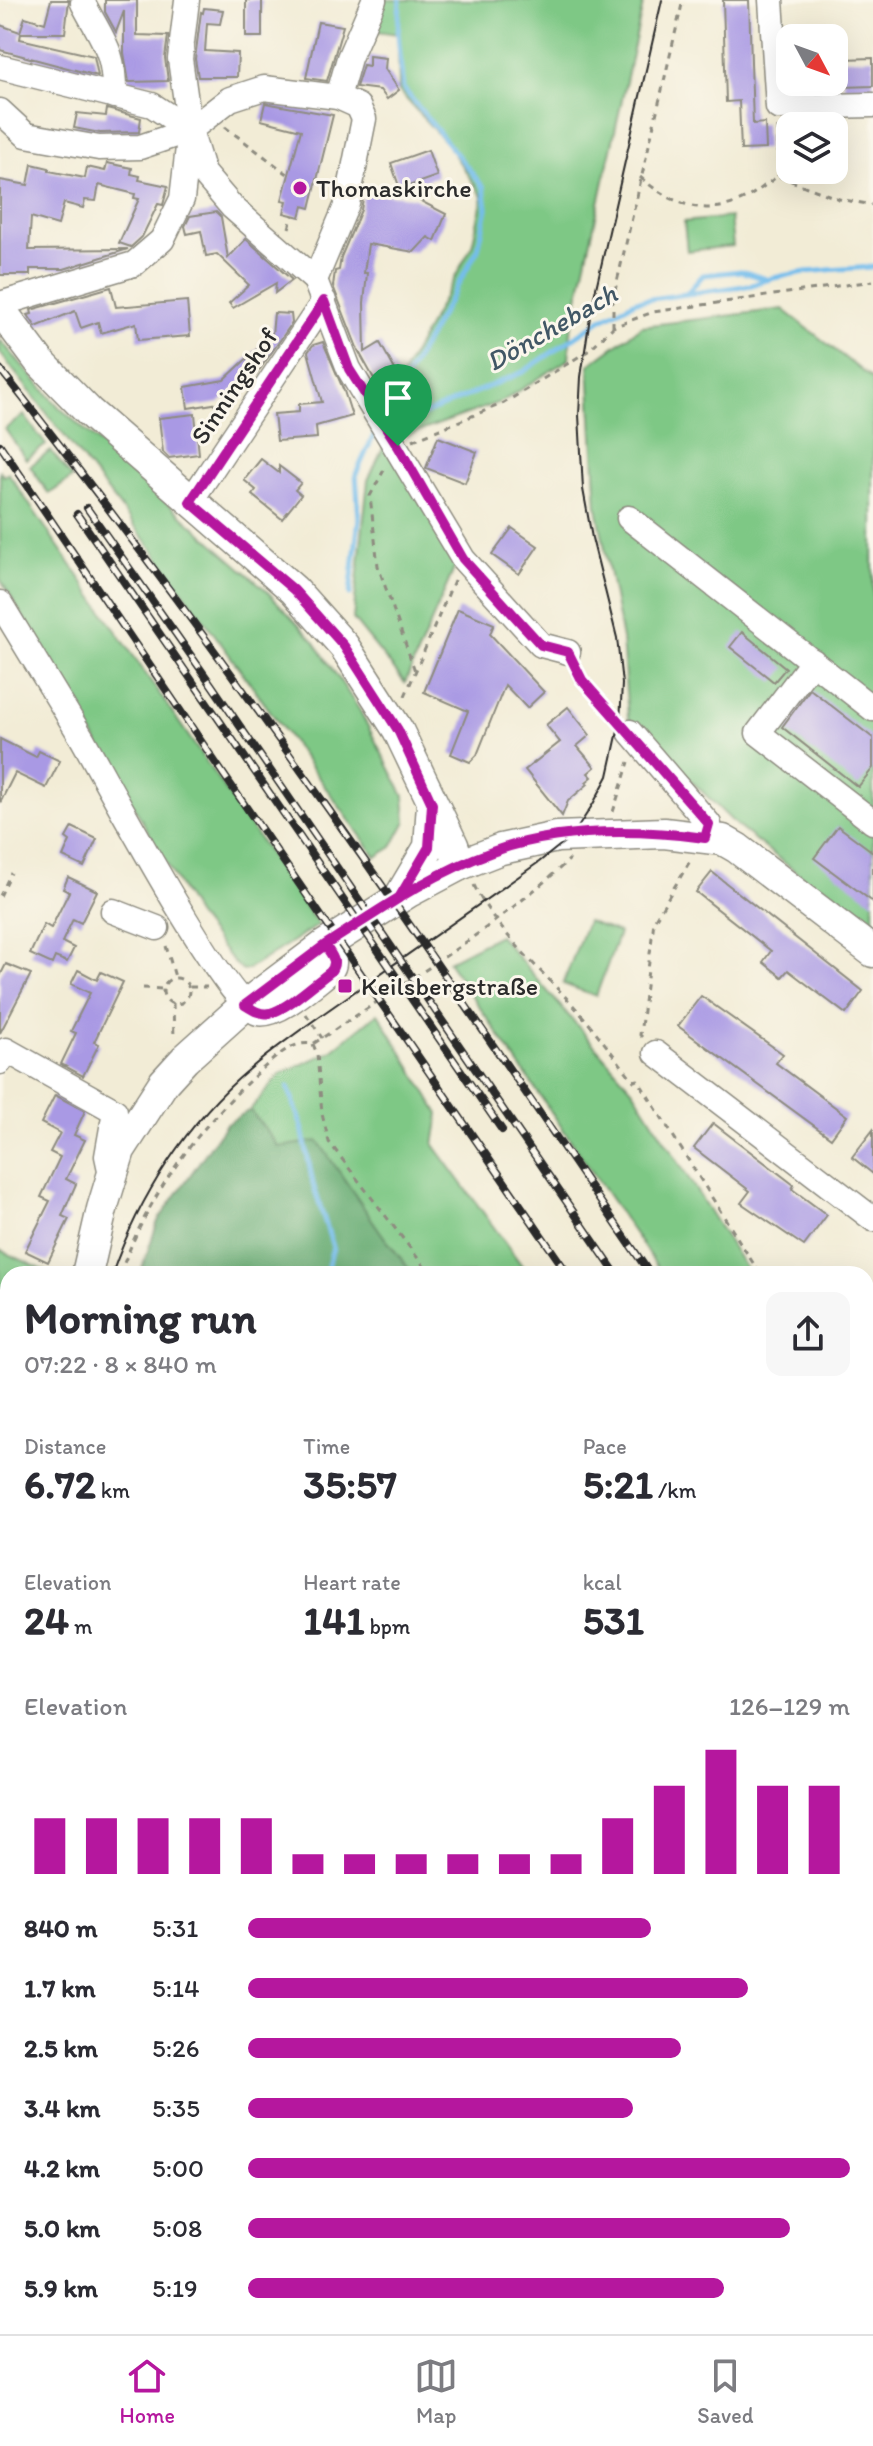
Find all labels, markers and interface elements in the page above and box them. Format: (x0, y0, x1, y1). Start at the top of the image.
north arrow (776, 24, 848, 96)
map controls (776, 24, 848, 184)
button: layers (776, 112, 848, 184)
place label: Thomaskirche (316, 172, 472, 204)
marker: Thomaskirche (291, 179, 309, 197)
water label: Dönchebach (479, 276, 623, 378)
street label: Sinningshof (184, 322, 285, 450)
pin (364, 364, 432, 446)
icon: arrive (376, 376, 420, 420)
place label: Keilsbergstraße (361, 970, 538, 1002)
marker: Keilsbergstraße (336, 977, 354, 995)
text: Morning run (24, 1291, 257, 1344)
button: share (766, 1292, 850, 1376)
text: 07:22 · 8 × 840 m (24, 1348, 217, 1380)
text: Distance (24, 1433, 106, 1460)
text: Time (303, 1433, 350, 1460)
text: Pace (583, 1433, 627, 1460)
text: 6.72 (24, 1460, 96, 1508)
text: 35:57 (303, 1460, 397, 1508)
text: 5:21 (583, 1460, 653, 1508)
text: km (96, 1477, 130, 1504)
text: /km (653, 1477, 696, 1504)
text: Elevation (24, 1569, 111, 1596)
text: Heart rate (303, 1569, 401, 1596)
text: kcal (583, 1569, 622, 1596)
text: 24 (24, 1596, 69, 1644)
text: 141 (303, 1596, 365, 1644)
text: 531 (583, 1596, 644, 1644)
text: m (69, 1613, 93, 1640)
text: bpm (365, 1613, 410, 1640)
text: Elevation (24, 1690, 127, 1722)
text: 126–129 m (729, 1690, 850, 1722)
text: 840 m (24, 1912, 98, 1944)
text: 5:31 (152, 1912, 198, 1944)
text: 1.7 km (24, 1972, 96, 2004)
text: 5:14 (152, 1972, 200, 2004)
text: 2.5 km (24, 2032, 98, 2064)
text: 5:26 (152, 2032, 199, 2064)
text: 3.4 km (24, 2092, 100, 2124)
text: 5:35 (152, 2092, 200, 2124)
text: 4.2 km (24, 2152, 100, 2184)
text: 5:00 (152, 2152, 204, 2184)
text: 5.0 km (24, 2212, 100, 2244)
text: 5:08 (152, 2212, 202, 2244)
text: 5.9 km (24, 2272, 98, 2304)
text: 5:19 (152, 2272, 198, 2304)
tab: Home (120, 2354, 175, 2429)
tab: Map (414, 2354, 458, 2429)
tab: Saved (697, 2354, 753, 2429)

